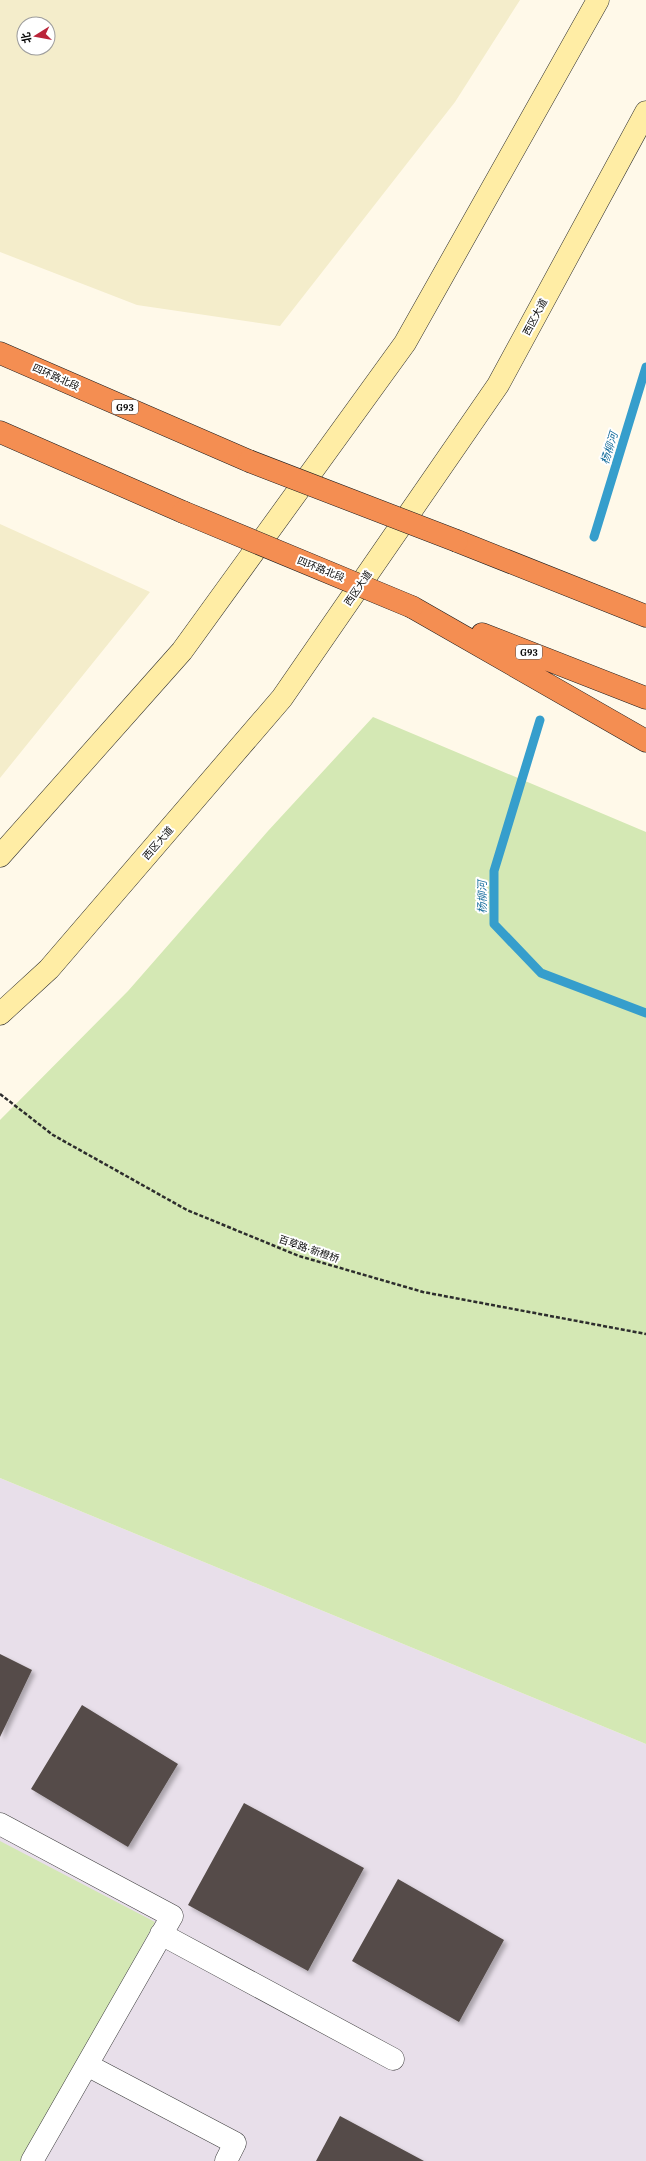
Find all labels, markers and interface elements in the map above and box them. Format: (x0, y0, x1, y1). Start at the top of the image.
north arrow (16, 16, 56, 56)
text: 北 (18, 31, 34, 45)
street label: 西区大道 (520, 296, 550, 338)
street label: 四环路北段 (31, 361, 81, 393)
road number: G93 (112, 400, 138, 414)
water label: 杨柳河 (597, 428, 621, 466)
street label: 四环路北段 (295, 554, 347, 584)
street label: 西区大道 (341, 568, 375, 608)
road number: G93 (516, 645, 542, 659)
street label: 西区大道 (140, 824, 176, 862)
water label: 杨柳河 (475, 879, 489, 914)
street label: 百草路·新橙桥 (277, 1233, 341, 1265)

